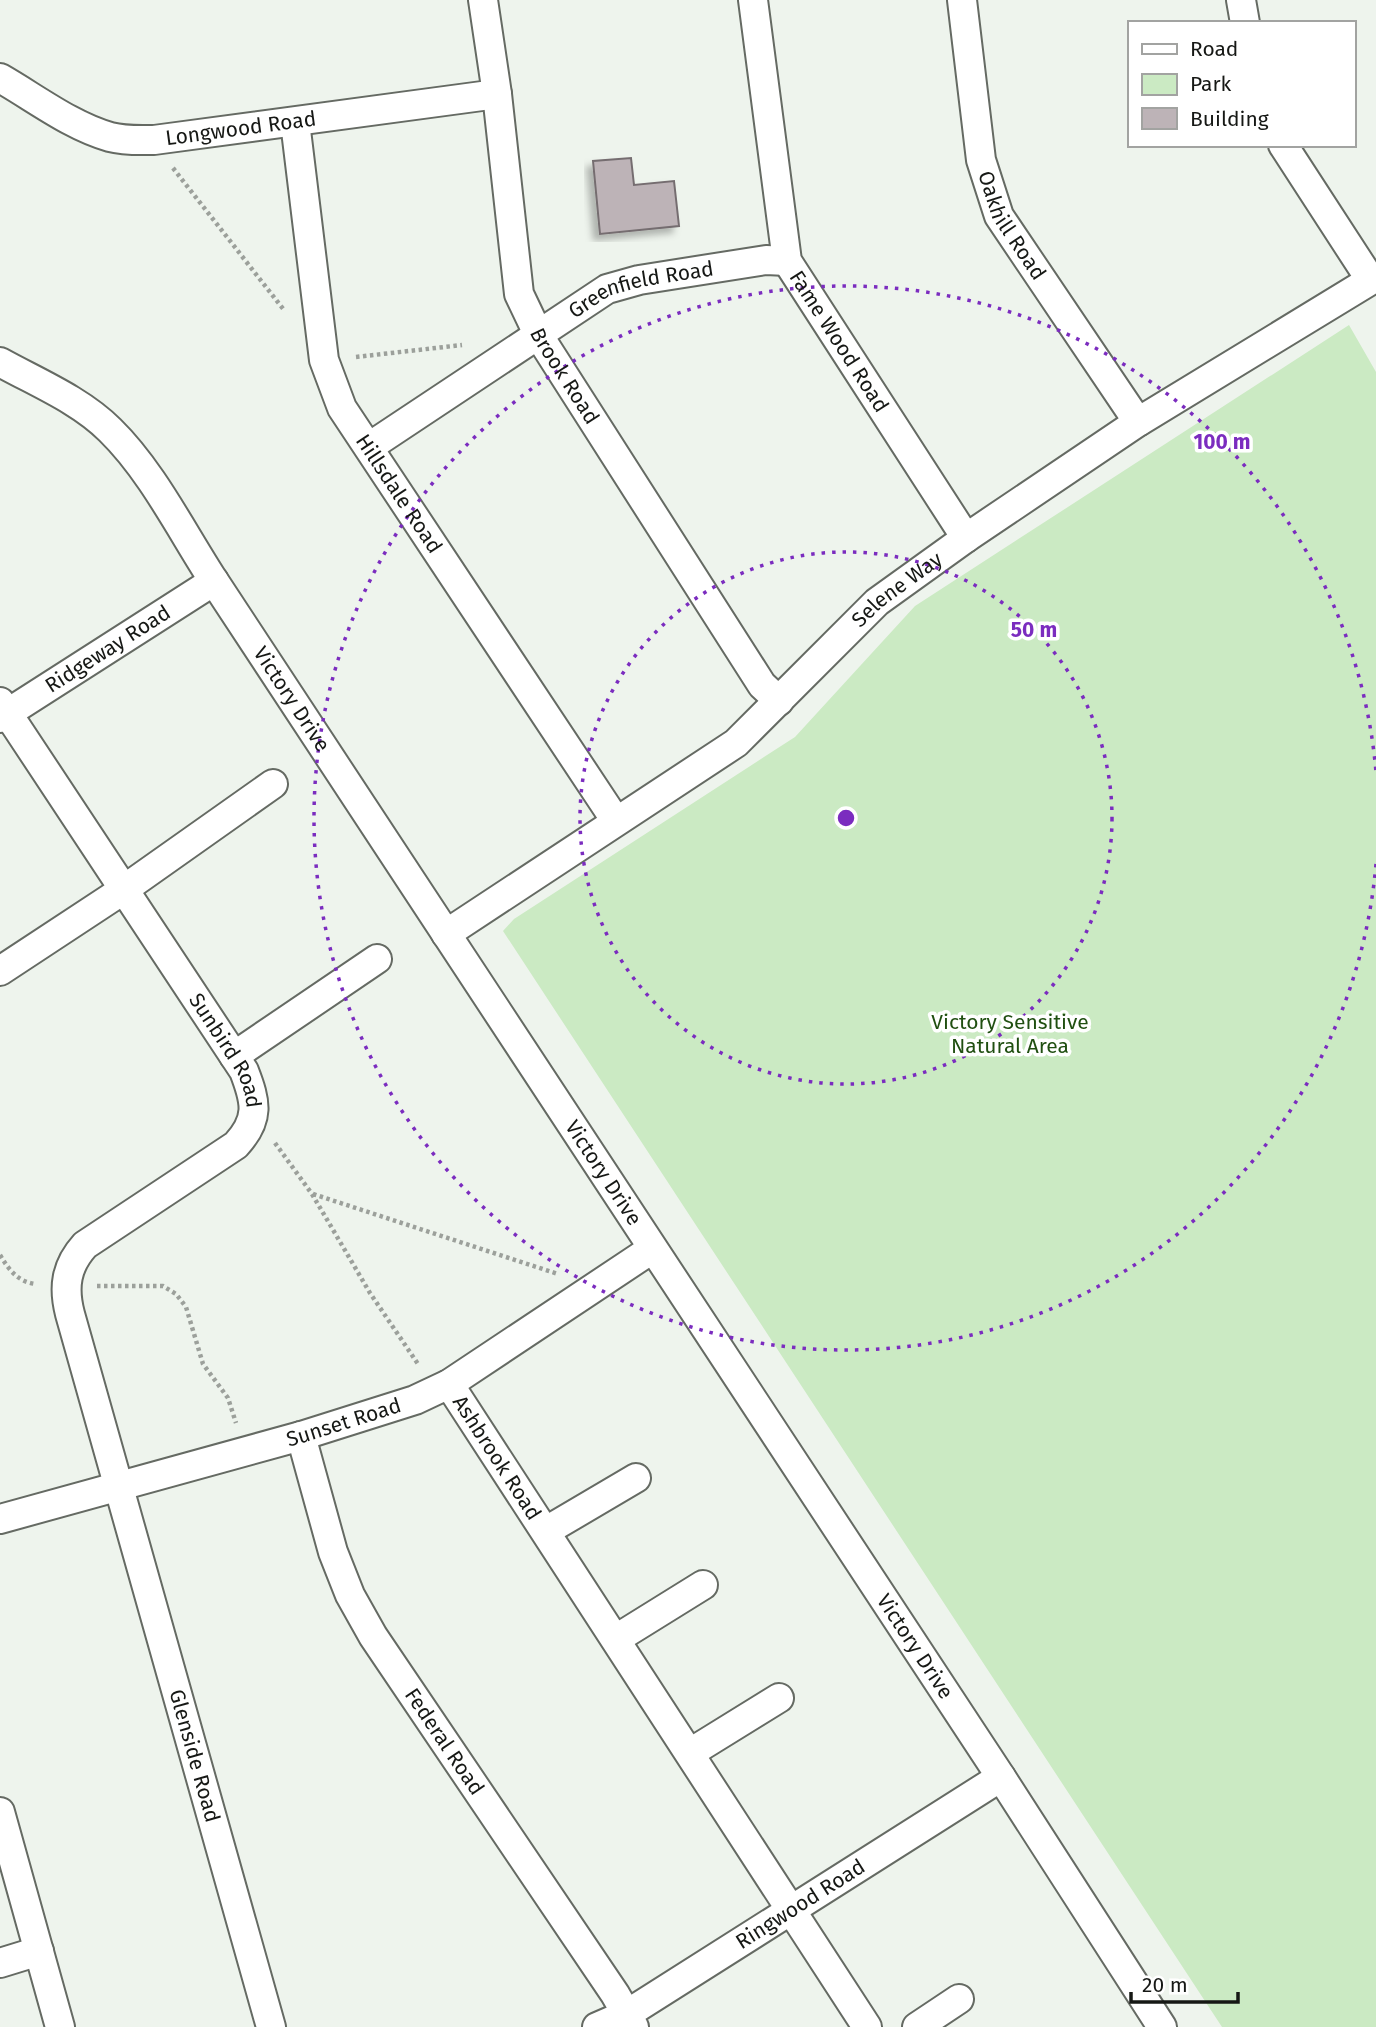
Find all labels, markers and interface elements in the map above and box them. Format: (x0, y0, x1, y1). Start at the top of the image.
legend (1128, 21, 1355, 147)
text: Road (1190, 36, 1238, 62)
text: Park (1190, 71, 1232, 97)
street label: Longwood Road (164, 105, 318, 151)
text: Building (1190, 106, 1269, 132)
street label: Oakhill Road (972, 168, 1052, 285)
street label: Greenfield Road (563, 255, 715, 324)
street label: Fame Wood Road (784, 266, 894, 417)
street label: Brook Road (524, 324, 605, 429)
street label: Hillsdale Road (350, 429, 448, 558)
text: 100 m (1193, 429, 1251, 455)
street label: Selene Way (846, 546, 948, 633)
street label: Ridgeway Road (40, 599, 175, 699)
text: 50 m (1011, 617, 1057, 643)
street label: Victory Drive (248, 642, 336, 757)
centre of rings (834, 806, 858, 830)
street label: Sunbird Road (183, 988, 267, 1109)
park label: Victory Sensitive Natural Area (931, 1009, 1089, 1059)
street label: Victory Drive (559, 1115, 647, 1230)
street label: Ashbrook Road (447, 1391, 547, 1525)
street label: Sunset Road (283, 1392, 404, 1452)
street label: Victory Drive (871, 1589, 959, 1704)
street label: Federal Road (399, 1683, 490, 1800)
street label: Glenside Road (163, 1686, 226, 1825)
street label: Ringwood Road (731, 1853, 870, 1955)
scale bar (1131, 1960, 1238, 2004)
text: 20 m (1142, 1972, 1188, 1998)

